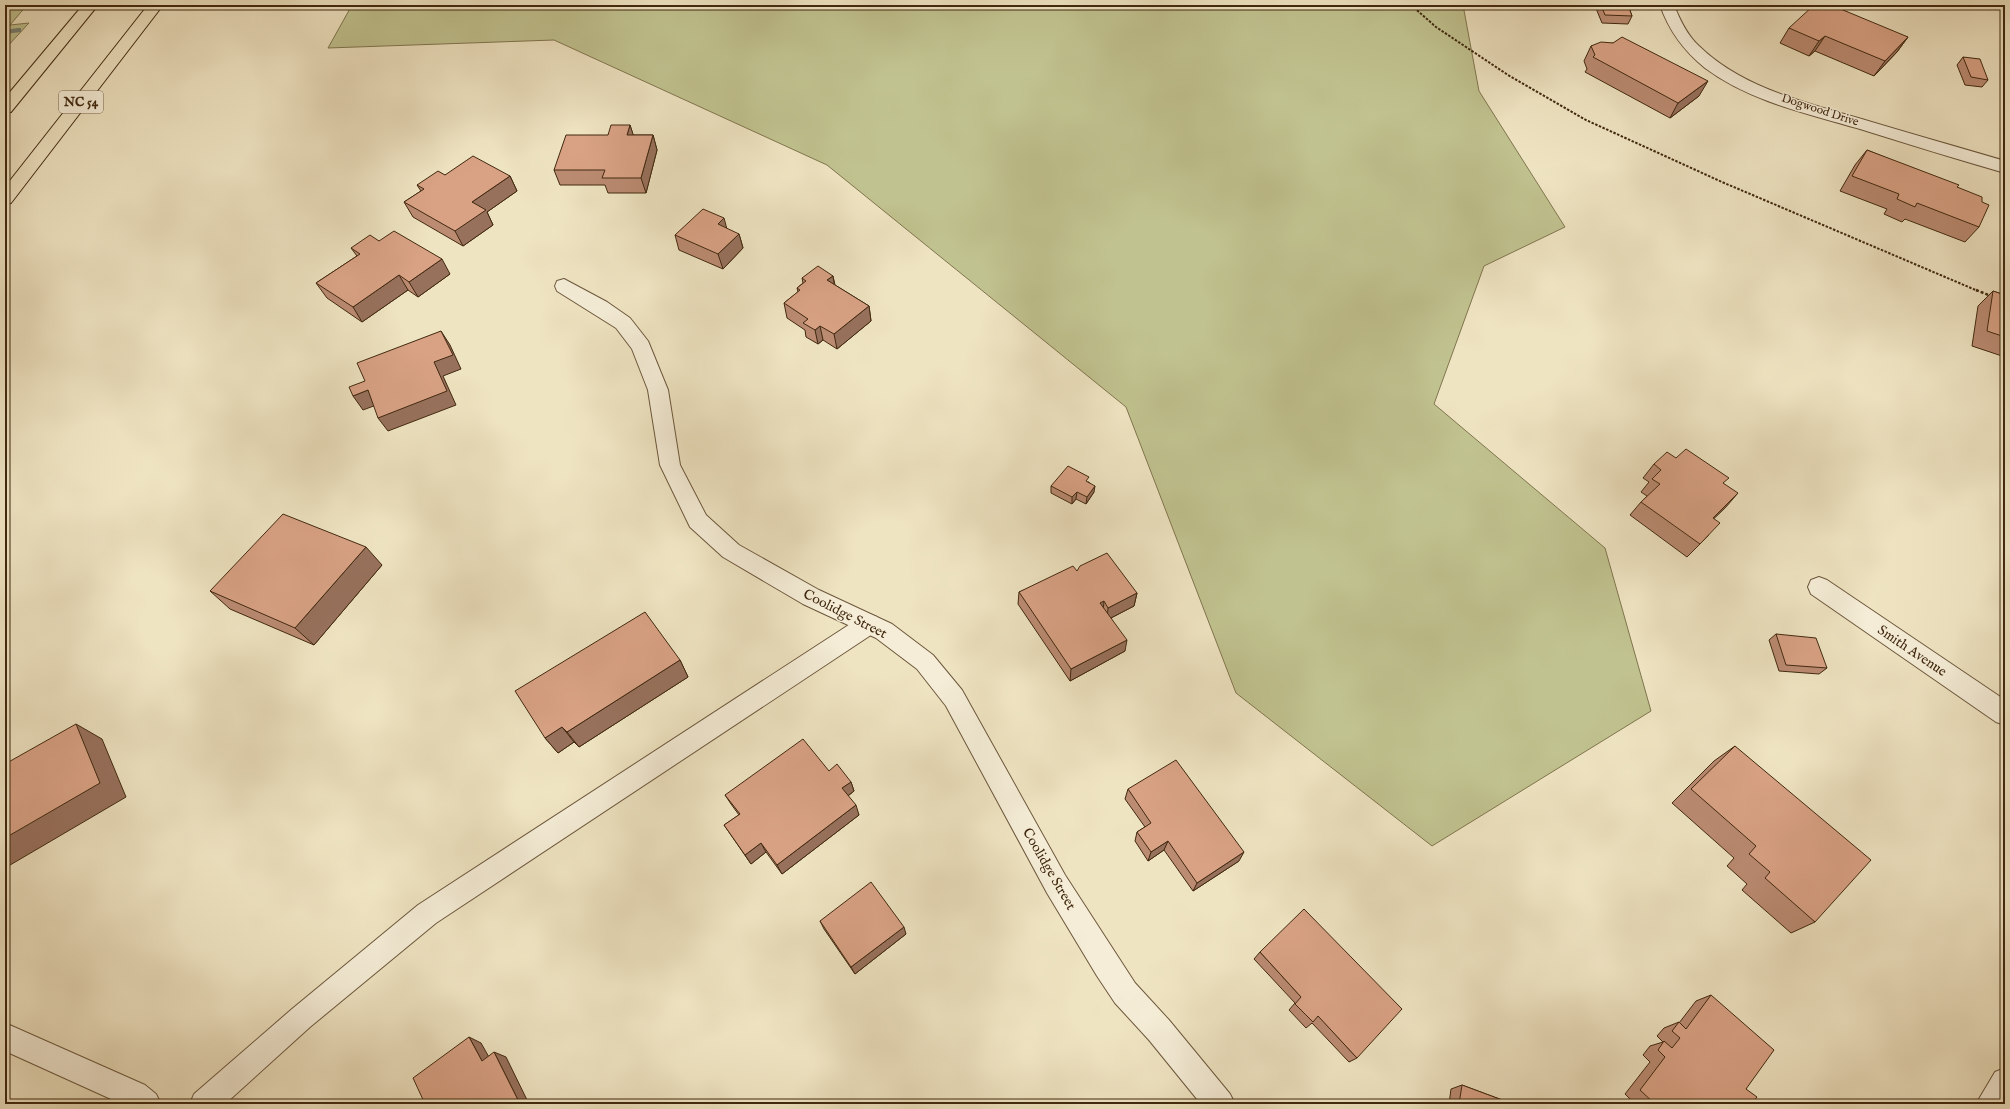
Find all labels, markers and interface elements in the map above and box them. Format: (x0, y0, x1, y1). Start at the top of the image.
street label: Dogwood Drive (1779, 90, 1861, 130)
road number: NC 54 (59, 91, 103, 113)
street label: Coolidge Street (800, 585, 890, 643)
street label: Smith Avenue (1874, 621, 1951, 681)
street label: Coolidge Street (1018, 825, 1080, 913)

